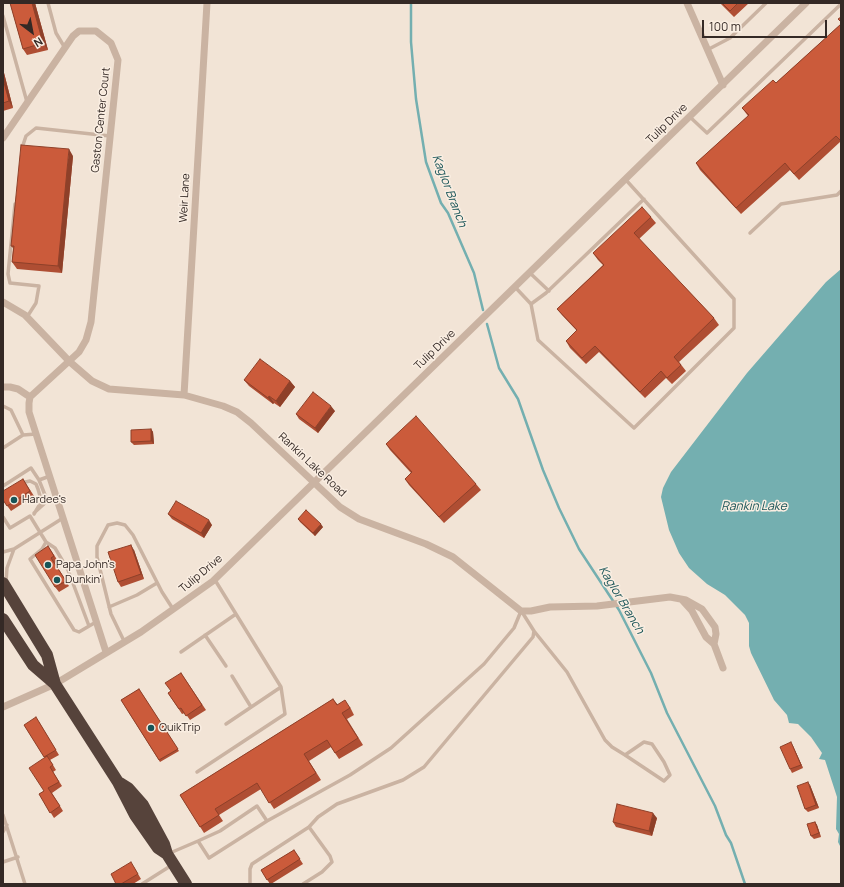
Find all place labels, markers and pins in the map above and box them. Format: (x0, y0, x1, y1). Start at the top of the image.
place label: Hardee's (22, 493, 66, 507)
marker: Hardee's (9, 495, 19, 505)
place label: Papa John's (56, 558, 115, 572)
marker: Papa John's (43, 560, 53, 570)
place label: Dunkin' (65, 573, 102, 587)
marker: Dunkin' (52, 575, 62, 585)
place label: QuikTrip (159, 721, 201, 735)
marker: QuikTrip (146, 723, 156, 733)

